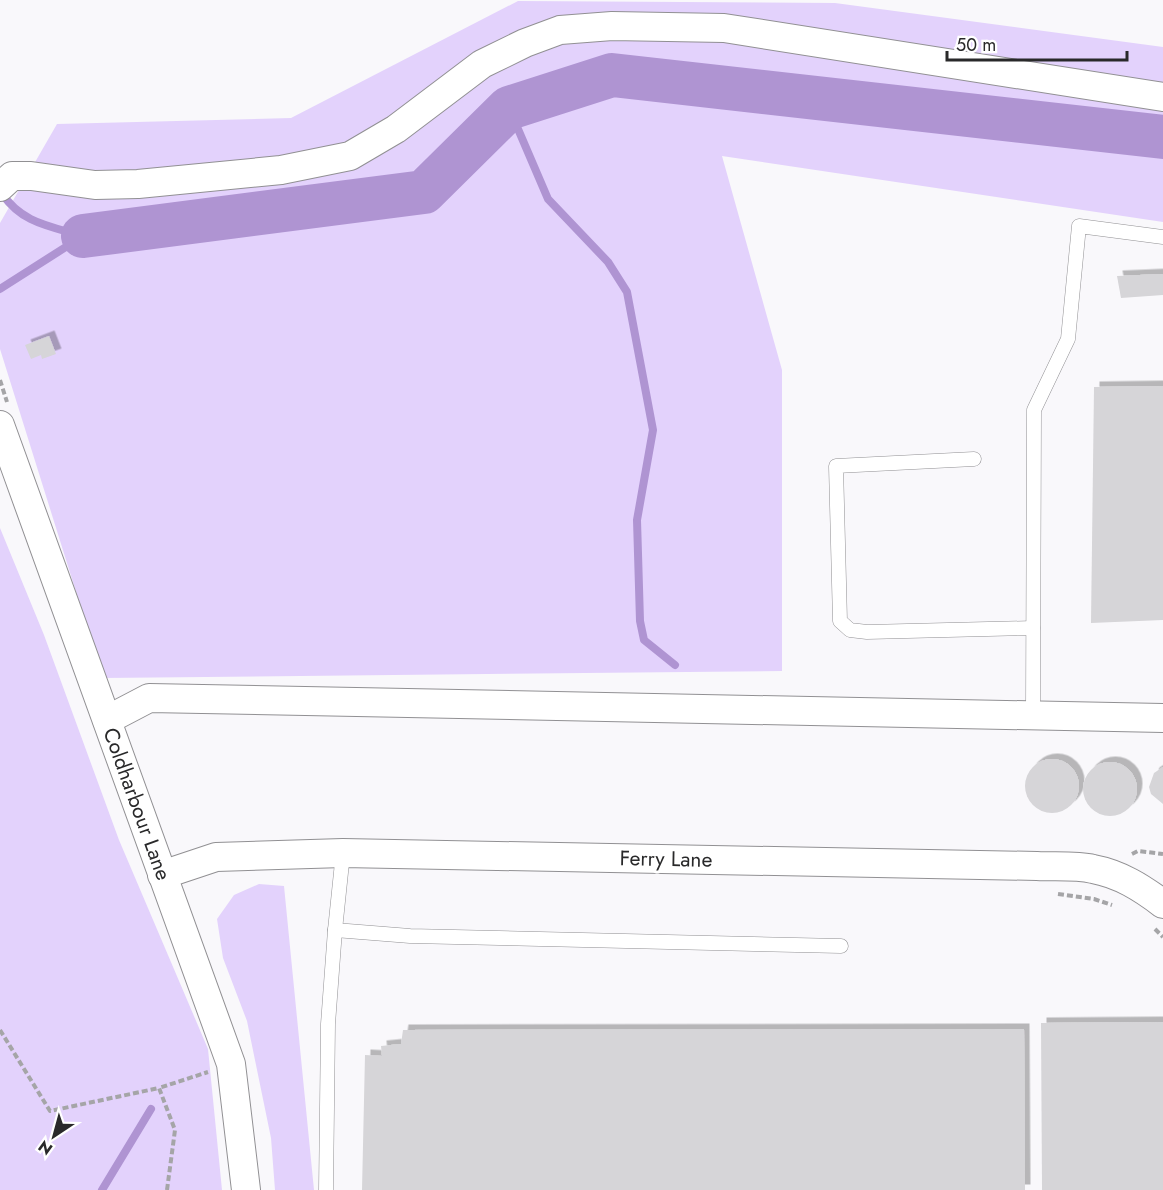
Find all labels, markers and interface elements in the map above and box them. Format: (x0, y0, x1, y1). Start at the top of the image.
scale bar (947, 24, 1127, 62)
text: 50 m (956, 32, 996, 58)
street label: Coldharbour Lane (95, 724, 179, 885)
street label: Ferry Lane (619, 843, 713, 875)
north arrow (24, 1106, 84, 1166)
text: N (34, 1135, 57, 1161)

